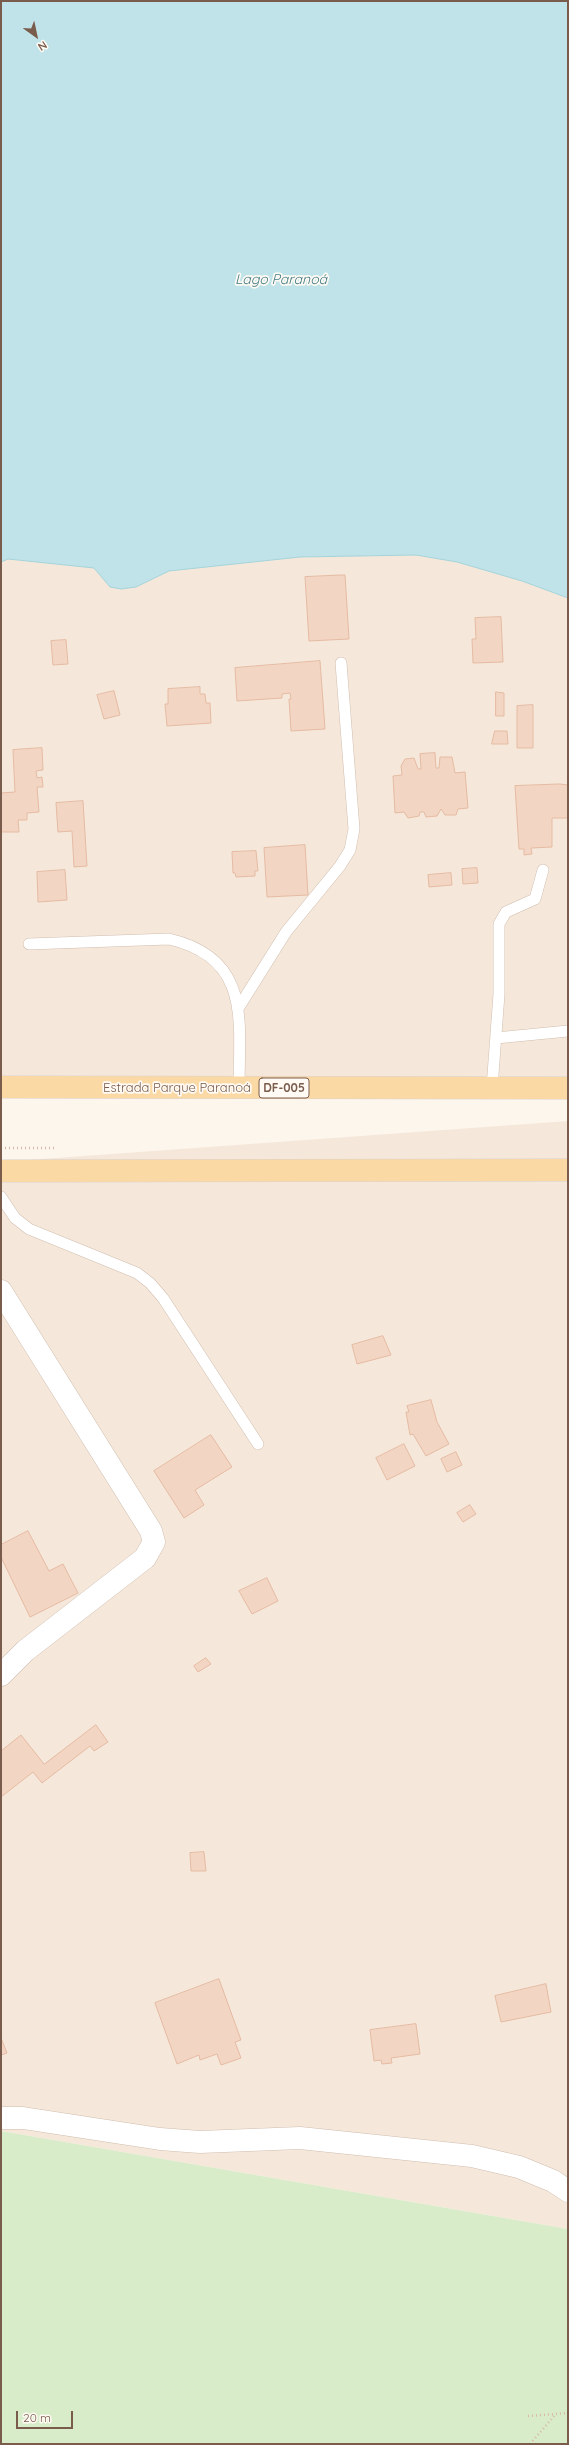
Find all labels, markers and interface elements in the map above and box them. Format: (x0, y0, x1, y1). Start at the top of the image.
north arrow (16, 16, 56, 56)
text: N (35, 38, 50, 54)
water label: Lago Paranoá (235, 272, 327, 288)
road number: DF-005 (259, 1078, 309, 1098)
street label: Estrada Parque Paranoá (103, 1080, 251, 1096)
scale bar (18, 2403, 75, 2429)
text: 20 m (23, 2410, 51, 2425)

